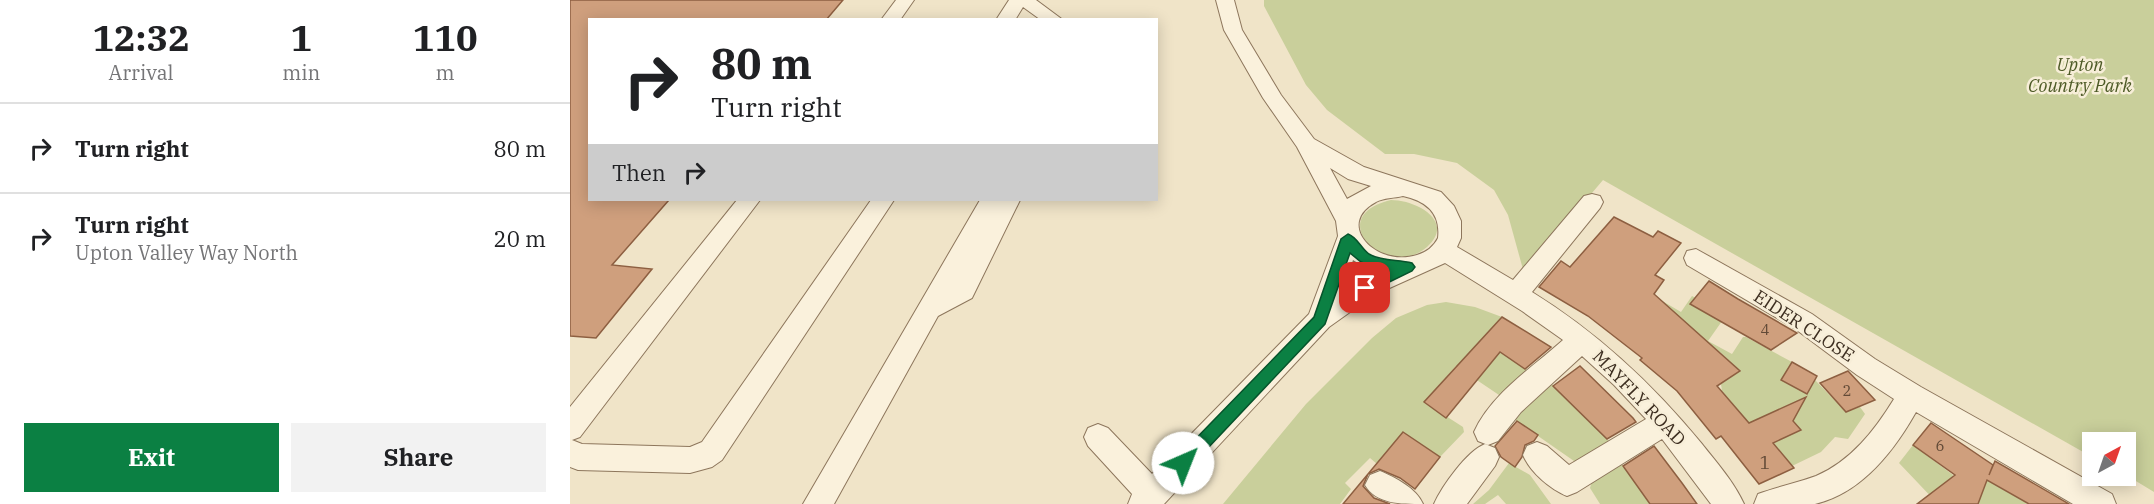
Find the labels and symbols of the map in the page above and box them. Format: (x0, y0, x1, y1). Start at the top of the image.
park label: Upton Country Park (2028, 53, 2132, 97)
pin (1339, 262, 1390, 313)
street label: EIDER CLOSE (1750, 285, 1859, 367)
house number: 4 (1760, 320, 1770, 339)
street label: MAYFLY ROAD (1588, 345, 1691, 450)
house number: 2 (1842, 381, 1852, 400)
position arrow (1151, 431, 1215, 495)
north arrow (2082, 432, 2136, 486)
house number: 6 (1935, 436, 1945, 455)
house number: 1 (1760, 451, 1770, 474)

